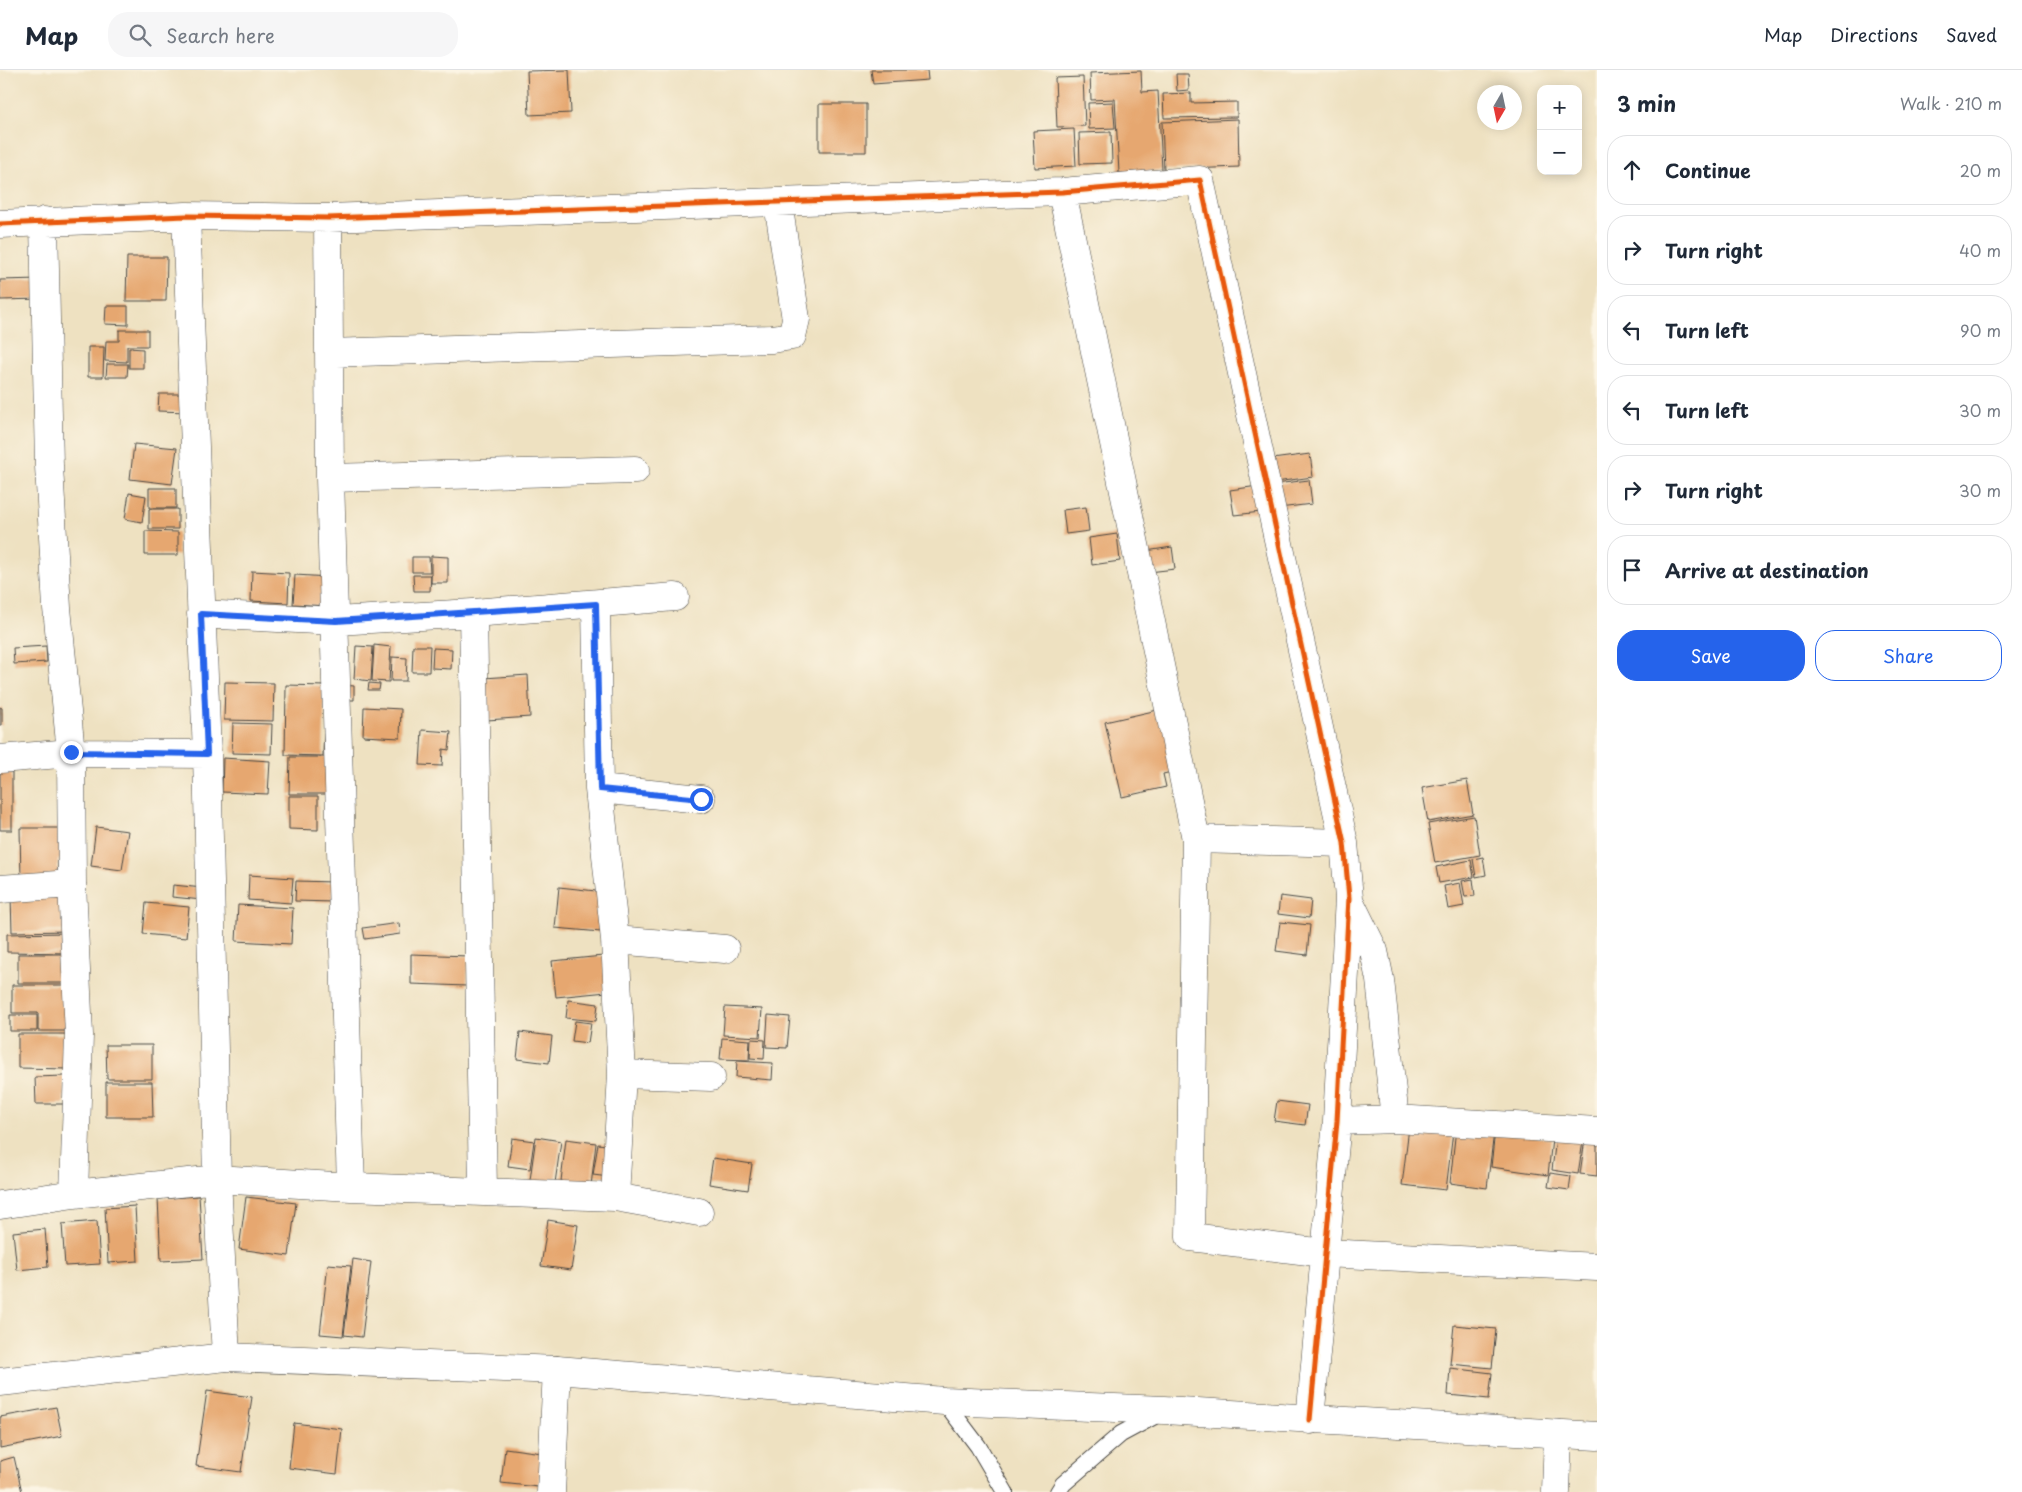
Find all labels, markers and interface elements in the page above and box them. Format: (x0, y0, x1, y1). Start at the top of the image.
search box (108, 12, 458, 57)
text: Map (25, 17, 78, 53)
icon: search (126, 21, 154, 49)
text: Search here (166, 21, 275, 49)
text: Map (1764, 21, 1802, 48)
text: Directions (1830, 21, 1918, 48)
text: Saved (1946, 21, 1997, 48)
north arrow (1477, 85, 1522, 130)
map controls (1537, 85, 1582, 175)
button: + (1537, 85, 1582, 130)
text: 3 min (1617, 87, 1676, 119)
text: Walk · 210 m (1900, 91, 2002, 115)
button: − (1537, 130, 1582, 175)
icon: ahead (1618, 156, 1646, 184)
text: Continue (1665, 156, 1751, 184)
text: 20 m (1960, 158, 2001, 182)
icon: right (1618, 236, 1646, 264)
text: Turn right (1665, 236, 1763, 264)
text: 40 m (1959, 238, 2001, 262)
icon: left (1618, 316, 1646, 344)
text: Turn left (1665, 316, 1749, 344)
text: 90 m (1960, 318, 2001, 342)
icon: left (1618, 396, 1646, 424)
text: Turn left (1665, 396, 1749, 424)
text: 30 m (1959, 398, 2001, 422)
icon: right (1618, 476, 1646, 504)
text: Turn right (1665, 476, 1763, 504)
text: 30 m (1959, 478, 2001, 502)
icon: arrive (1618, 556, 1646, 584)
text: Arrive at destination (1665, 556, 1869, 584)
button: Save (1617, 630, 1805, 681)
button: Share (1815, 630, 2002, 681)
route end (60, 741, 83, 764)
route start (690, 788, 713, 811)

